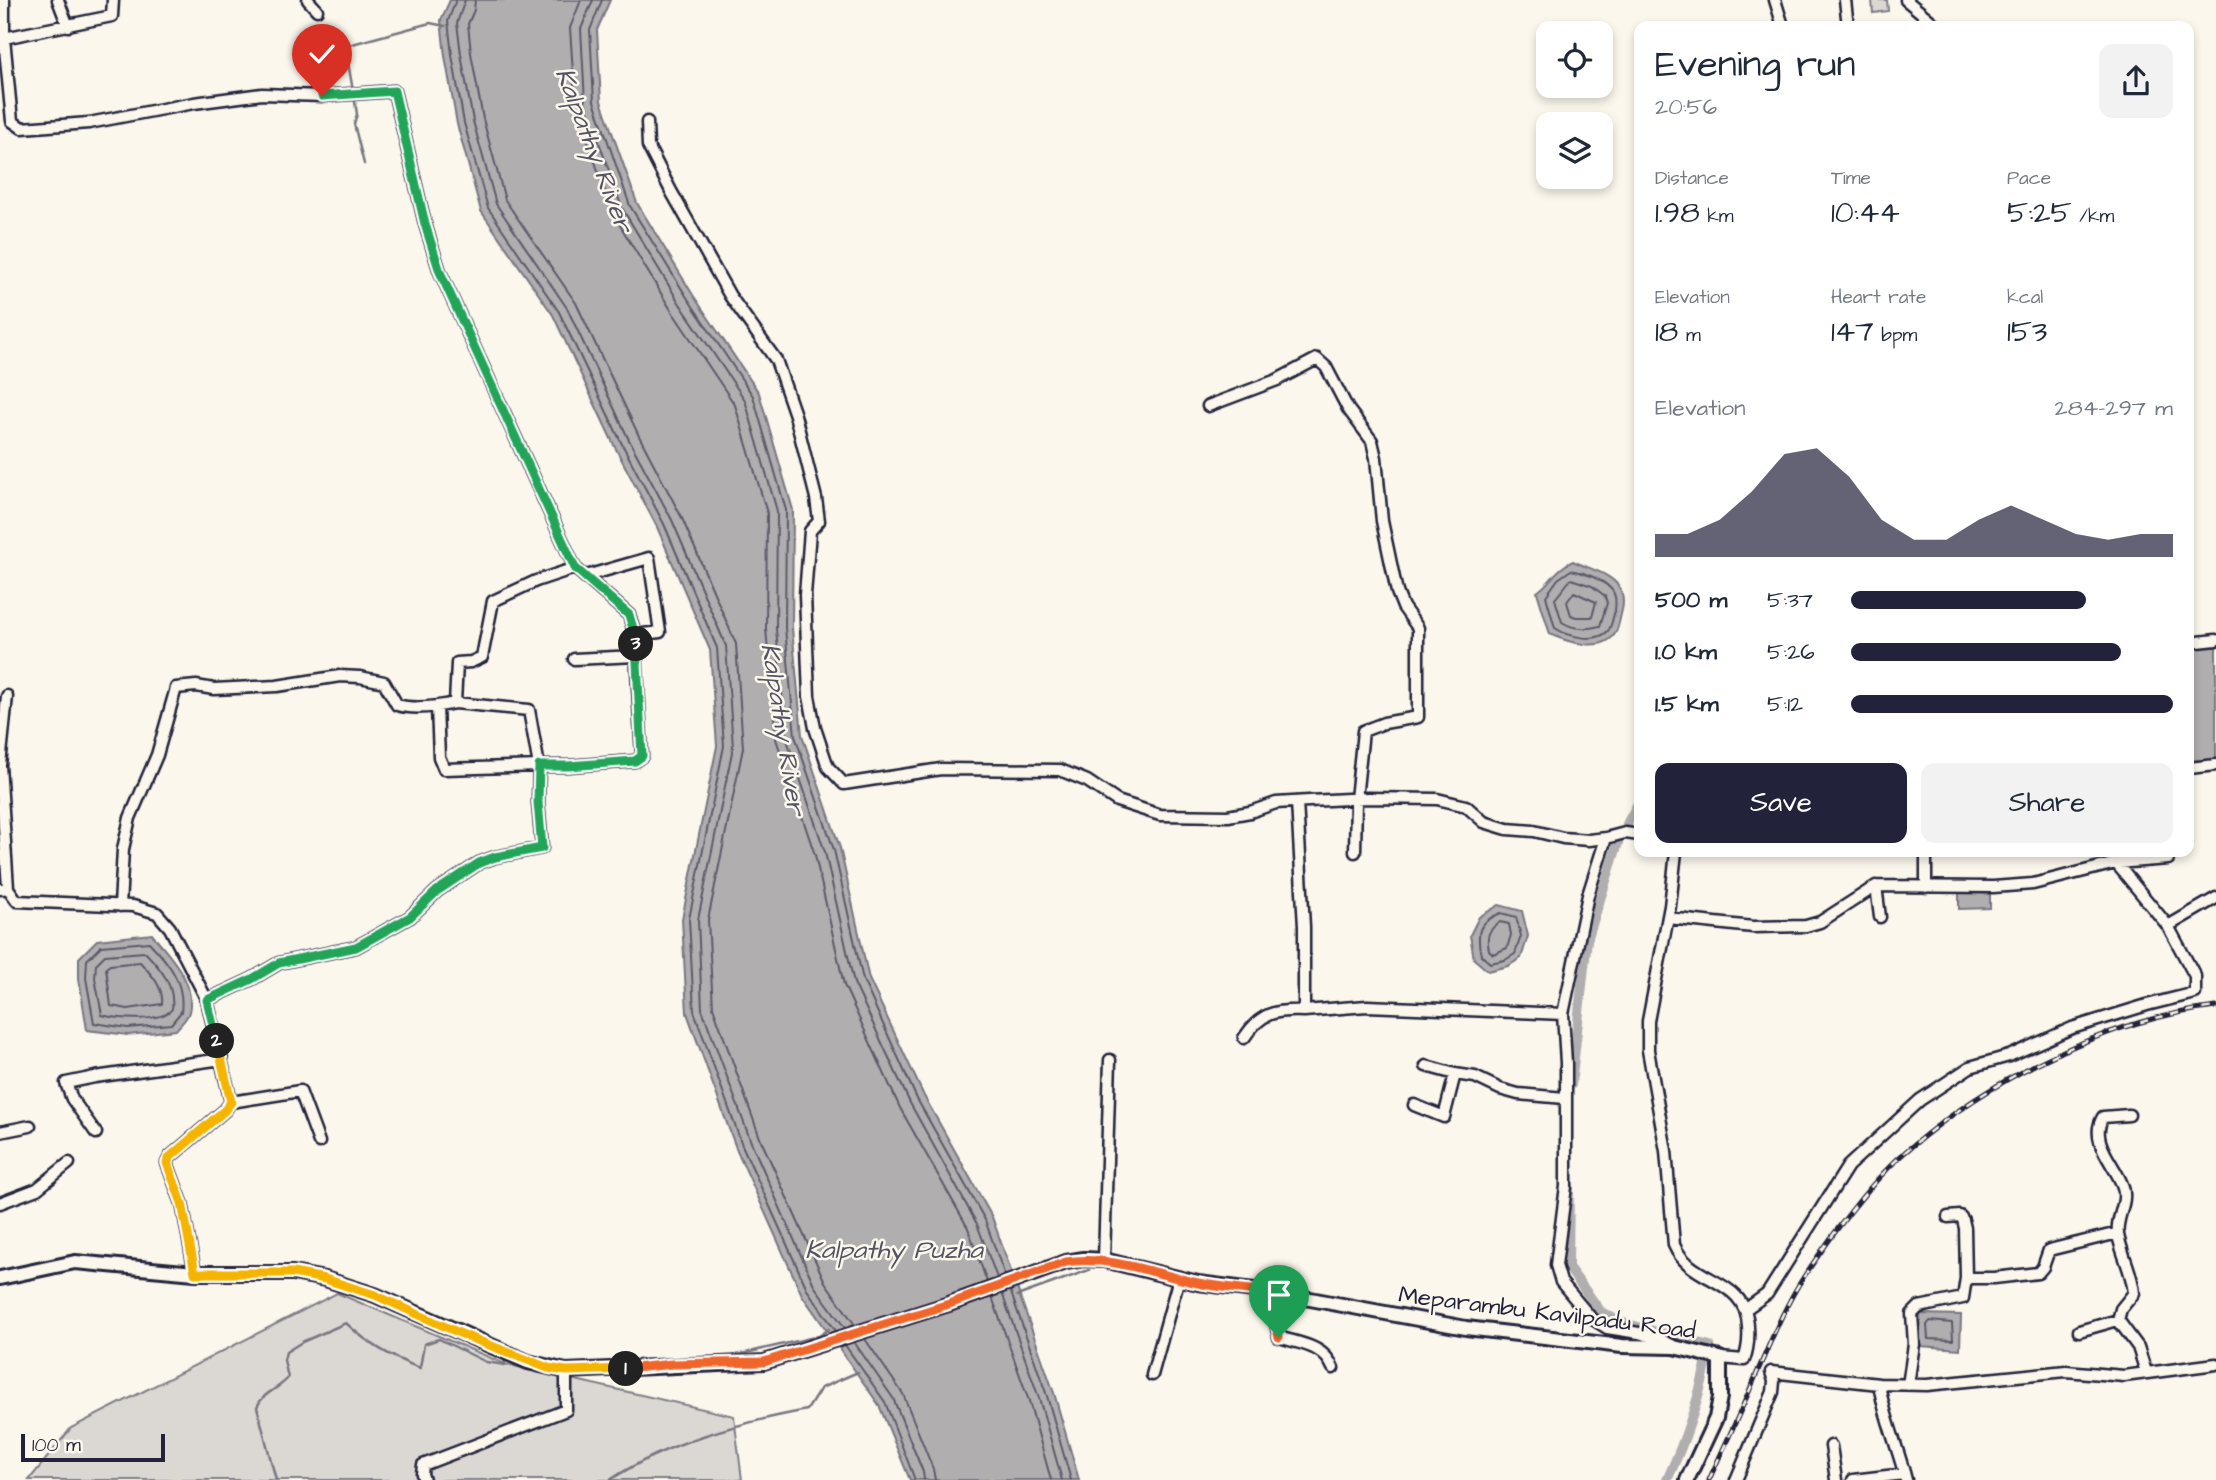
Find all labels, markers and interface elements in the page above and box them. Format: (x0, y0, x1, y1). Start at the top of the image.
map controls (1536, 21, 1613, 189)
button: locate (1536, 21, 1613, 98)
pin (292, 24, 352, 96)
icon: check (303, 35, 341, 73)
text: Evening run (1655, 39, 1856, 91)
button: share (2099, 44, 2173, 118)
water label: Kalpathy River (545, 63, 643, 240)
text: 20:56 (1655, 91, 1717, 123)
button: layers (1536, 112, 1613, 189)
text: Distance (1655, 165, 1729, 192)
text: Time (1831, 165, 1871, 192)
text: Pace (2007, 165, 2051, 192)
text: 1.98 (1655, 192, 1700, 234)
text: 10:44 (1831, 192, 1900, 234)
text: 5:25 (2007, 192, 2072, 234)
text: km (1700, 203, 1734, 230)
text: /km (2072, 203, 2114, 230)
text: Elevation (1655, 284, 1730, 311)
text: Heart rate (1831, 284, 1926, 311)
text: kcal (2007, 284, 2043, 311)
text: 18 (1655, 311, 1678, 353)
text: 147 (1831, 311, 1874, 353)
text: 153 (2007, 311, 2047, 353)
text: m (1678, 322, 1701, 349)
text: bpm (1874, 322, 1917, 349)
text: Elevation (1655, 392, 1746, 424)
text: 284–297 m (2055, 392, 2173, 424)
text: 500 m (1655, 584, 1727, 616)
text: 5:37 (1767, 584, 1813, 616)
pin: 3 (618, 626, 654, 662)
text: 3 (631, 630, 640, 657)
text: 1.0 km (1655, 636, 1717, 668)
text: 5:26 (1767, 636, 1815, 668)
water label: Kalpathy River (751, 641, 815, 820)
text: 1.5 km (1655, 688, 1719, 720)
text: 5:12 (1767, 688, 1803, 720)
button: Save (1655, 763, 1907, 843)
button: Share (1921, 763, 2173, 843)
pin: 2 (200, 1024, 234, 1058)
text: 2 (211, 1027, 222, 1054)
water label: Kalpathy Puzha (805, 1232, 985, 1269)
pin (1249, 1265, 1309, 1337)
icon: arrive (1260, 1276, 1298, 1314)
street label: Meparambu Kavilpadu Road (1396, 1278, 1698, 1348)
pin: 1 (608, 1352, 644, 1386)
text: 1 (624, 1355, 627, 1382)
scale bar (21, 1431, 164, 1463)
text: 100 m (32, 1432, 81, 1459)

